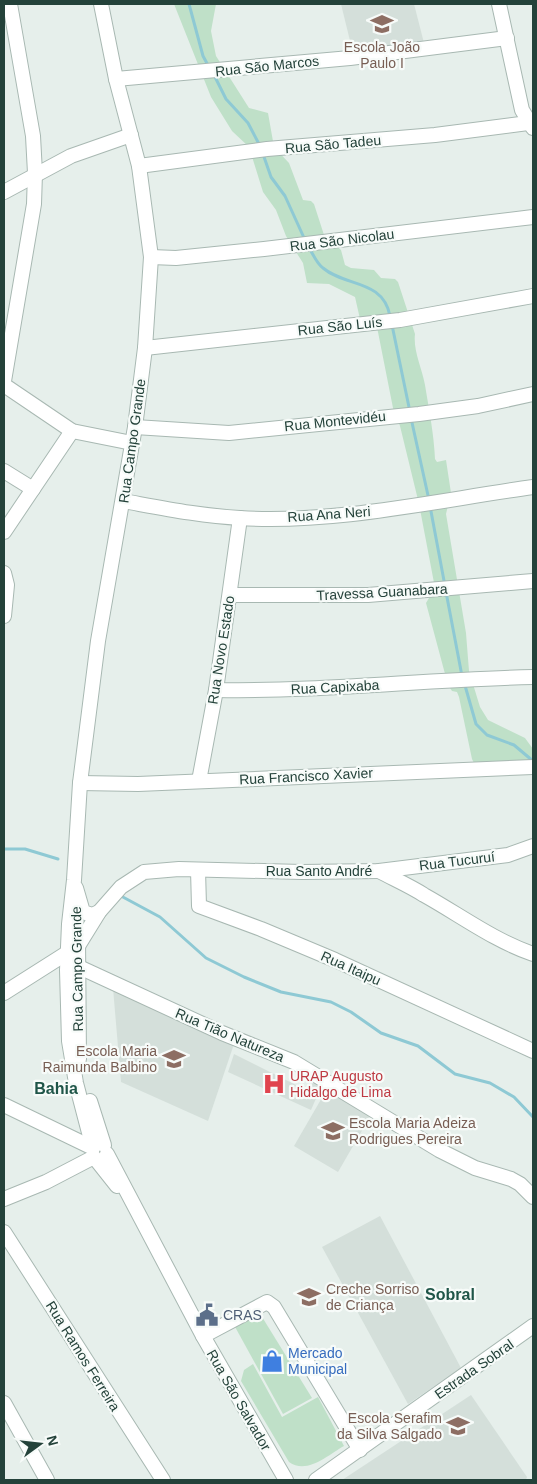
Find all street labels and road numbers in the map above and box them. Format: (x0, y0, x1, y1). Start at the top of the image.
street label: Rua São Marcos (214, 53, 320, 79)
street label: Rua São Tadeu (284, 132, 382, 156)
street label: Rua São Nicolau (289, 226, 395, 254)
street label: Rua São Luís (297, 314, 383, 338)
street label: Rua Campo Grande (115, 378, 149, 504)
street label: Rua Montevidéu (283, 408, 387, 434)
street label: Rua Ana Neri (287, 503, 371, 525)
street label: Travessa Guanabara (316, 581, 448, 603)
street label: Rua Novo Estado (205, 594, 238, 705)
street label: Rua Capixaba (290, 677, 380, 697)
street label: Rua Francisco Xavier (239, 764, 374, 787)
street label: Rua Tucuruí (418, 848, 496, 874)
street label: Rua Santo André (266, 863, 373, 879)
street label: Rua Campo Grande (68, 906, 86, 1032)
street label: Rua Itaipu (319, 948, 383, 988)
street label: Rua Tião Natureza (173, 1005, 287, 1065)
street label: Rua Ramos Ferreira (43, 1298, 123, 1414)
street label: Estrada Sobral (431, 1336, 517, 1402)
street label: Rua São Salvador (204, 1347, 275, 1453)

